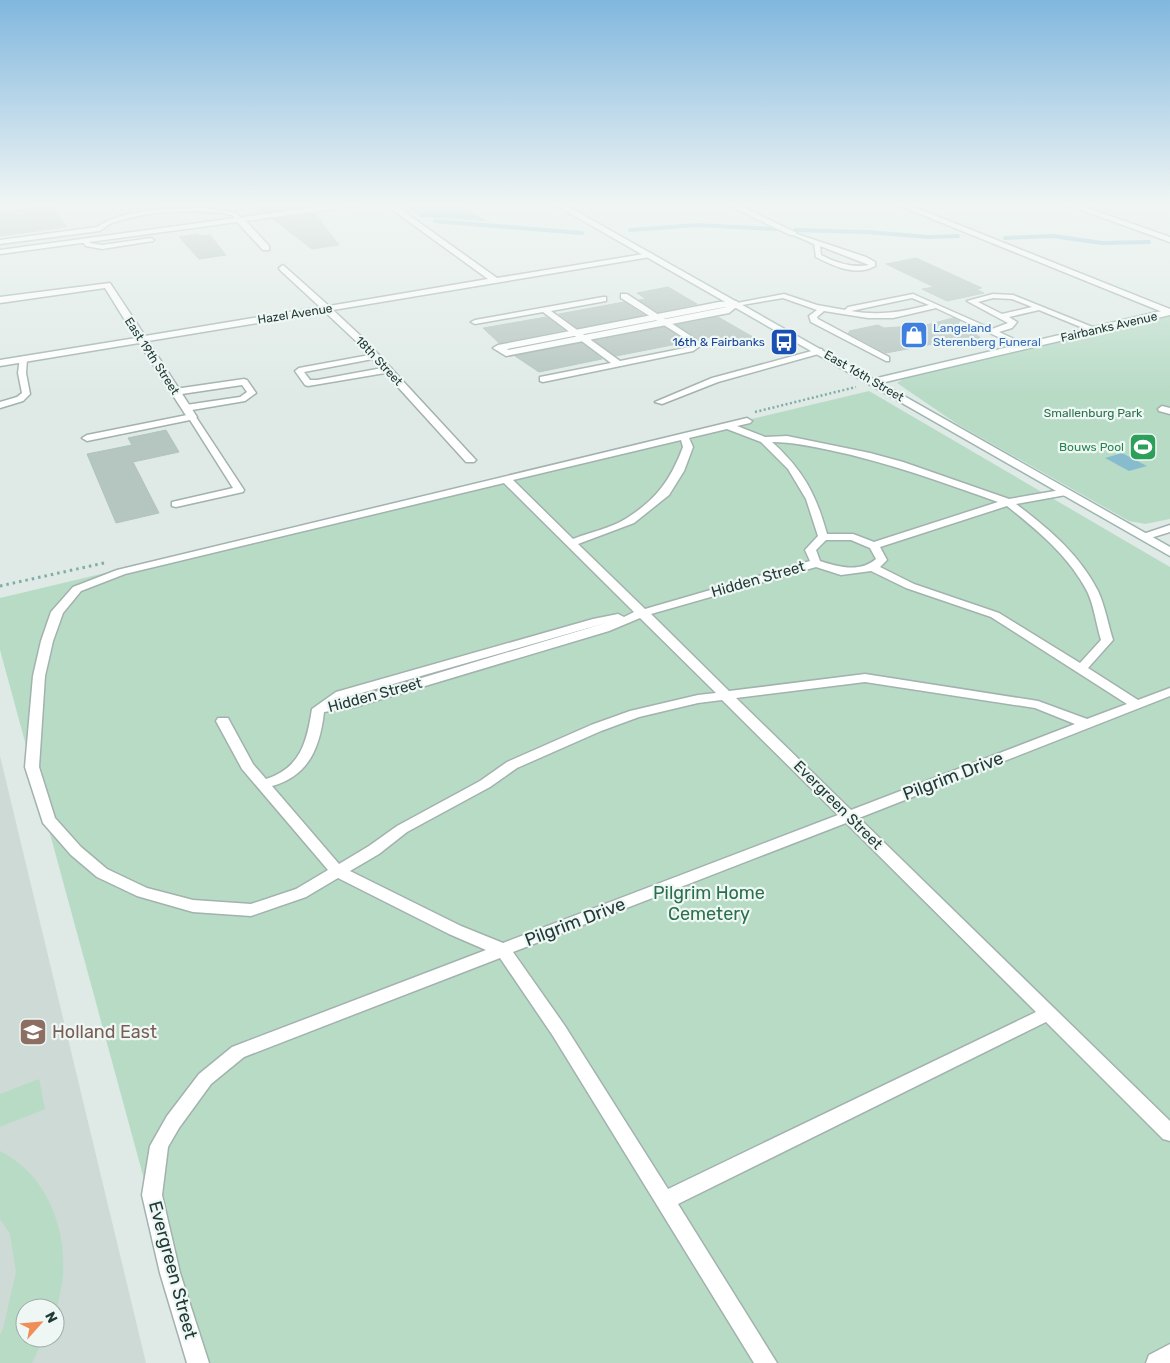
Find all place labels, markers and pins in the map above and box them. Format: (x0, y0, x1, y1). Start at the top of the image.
shop icon: Langeland Sterenberg Funeral (899, 320, 929, 350)
place label: Langeland Sterenberg Funeral (933, 321, 1041, 349)
bus stop icon: 16th & Fairbanks (769, 327, 799, 357)
place label: 16th & Fairbanks (672, 335, 765, 349)
sports icon: Bouws Pool (1128, 432, 1158, 462)
place label: Bouws Pool (1059, 440, 1124, 454)
school or university icon: Holland East (18, 1017, 48, 1047)
place label: Holland East (52, 1021, 157, 1043)

